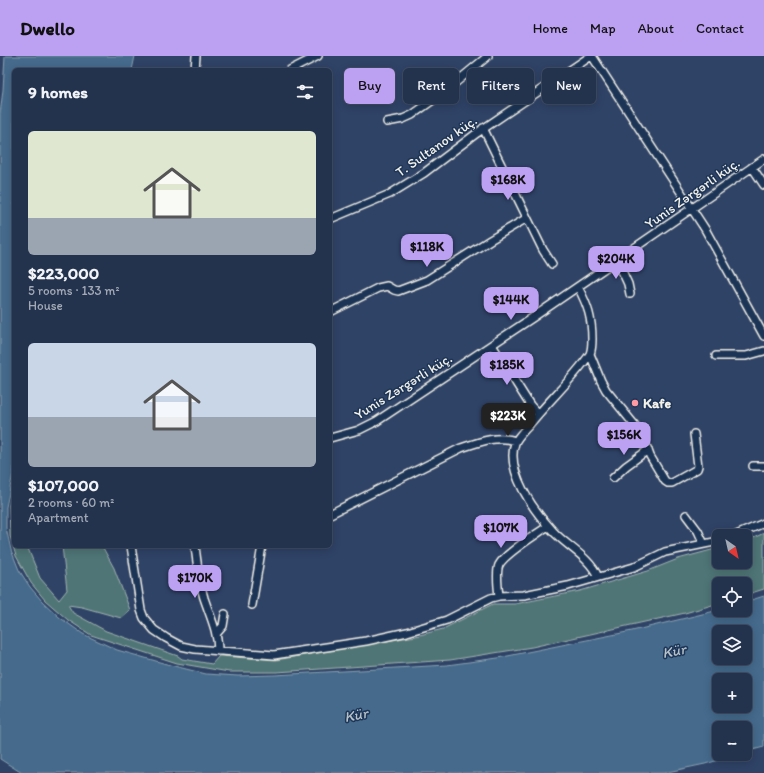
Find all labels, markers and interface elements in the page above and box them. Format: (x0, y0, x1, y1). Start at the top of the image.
text: Dwello (20, 17, 75, 40)
text: Home (533, 20, 568, 37)
text: Map (590, 20, 616, 37)
text: About (638, 20, 674, 37)
text: Contact (696, 20, 744, 37)
chip: Buy (344, 68, 395, 104)
chip: Rent (403, 68, 459, 104)
chip: Filters (467, 68, 534, 104)
chip: New (542, 68, 596, 104)
icon: filters (294, 81, 316, 103)
text: 9 homes (28, 82, 88, 102)
street label: T. Sultanov küç. (392, 112, 480, 181)
street label: Yunis Zərgərli küç. (642, 154, 743, 232)
icon: home (136, 157, 208, 229)
pin: $168K (480, 167, 536, 201)
text: $168K (491, 172, 525, 187)
pin: $118K (399, 234, 455, 268)
text: $118K (410, 239, 444, 254)
pin: $204K (588, 246, 644, 280)
text: $204K (597, 251, 635, 266)
text: $223,000 (28, 263, 99, 283)
text: 5 rooms · 133 m² (28, 283, 120, 298)
pin: $144K (483, 287, 539, 321)
text: $144K (493, 292, 529, 307)
text: House (28, 298, 63, 313)
street label: Yunis Zərgərli küç. (351, 350, 455, 423)
pin: $185K (479, 352, 535, 386)
text: $185K (490, 357, 524, 372)
icon: home (136, 369, 208, 441)
place label: Kafe (643, 395, 671, 412)
marker: Kafe (630, 398, 640, 408)
pin: $223K (480, 403, 536, 437)
text: $223K (490, 408, 526, 423)
pin: $156K (596, 422, 652, 456)
text: $156K (607, 427, 641, 442)
text: $107,000 (28, 475, 99, 495)
text: 2 rooms · 60 m² (28, 495, 114, 510)
text: Apartment (28, 510, 89, 525)
pin: $107K (473, 515, 529, 549)
text: $107K (483, 520, 519, 535)
north arrow (712, 529, 752, 569)
map controls (712, 529, 752, 761)
pin: $170K (167, 565, 223, 599)
text: $170K (177, 570, 213, 585)
button: locate (712, 577, 752, 617)
button: layers (712, 625, 752, 665)
water label: Kür (661, 640, 689, 662)
button: + (712, 673, 752, 713)
water label: Kür (343, 704, 371, 726)
button: − (712, 721, 752, 761)

